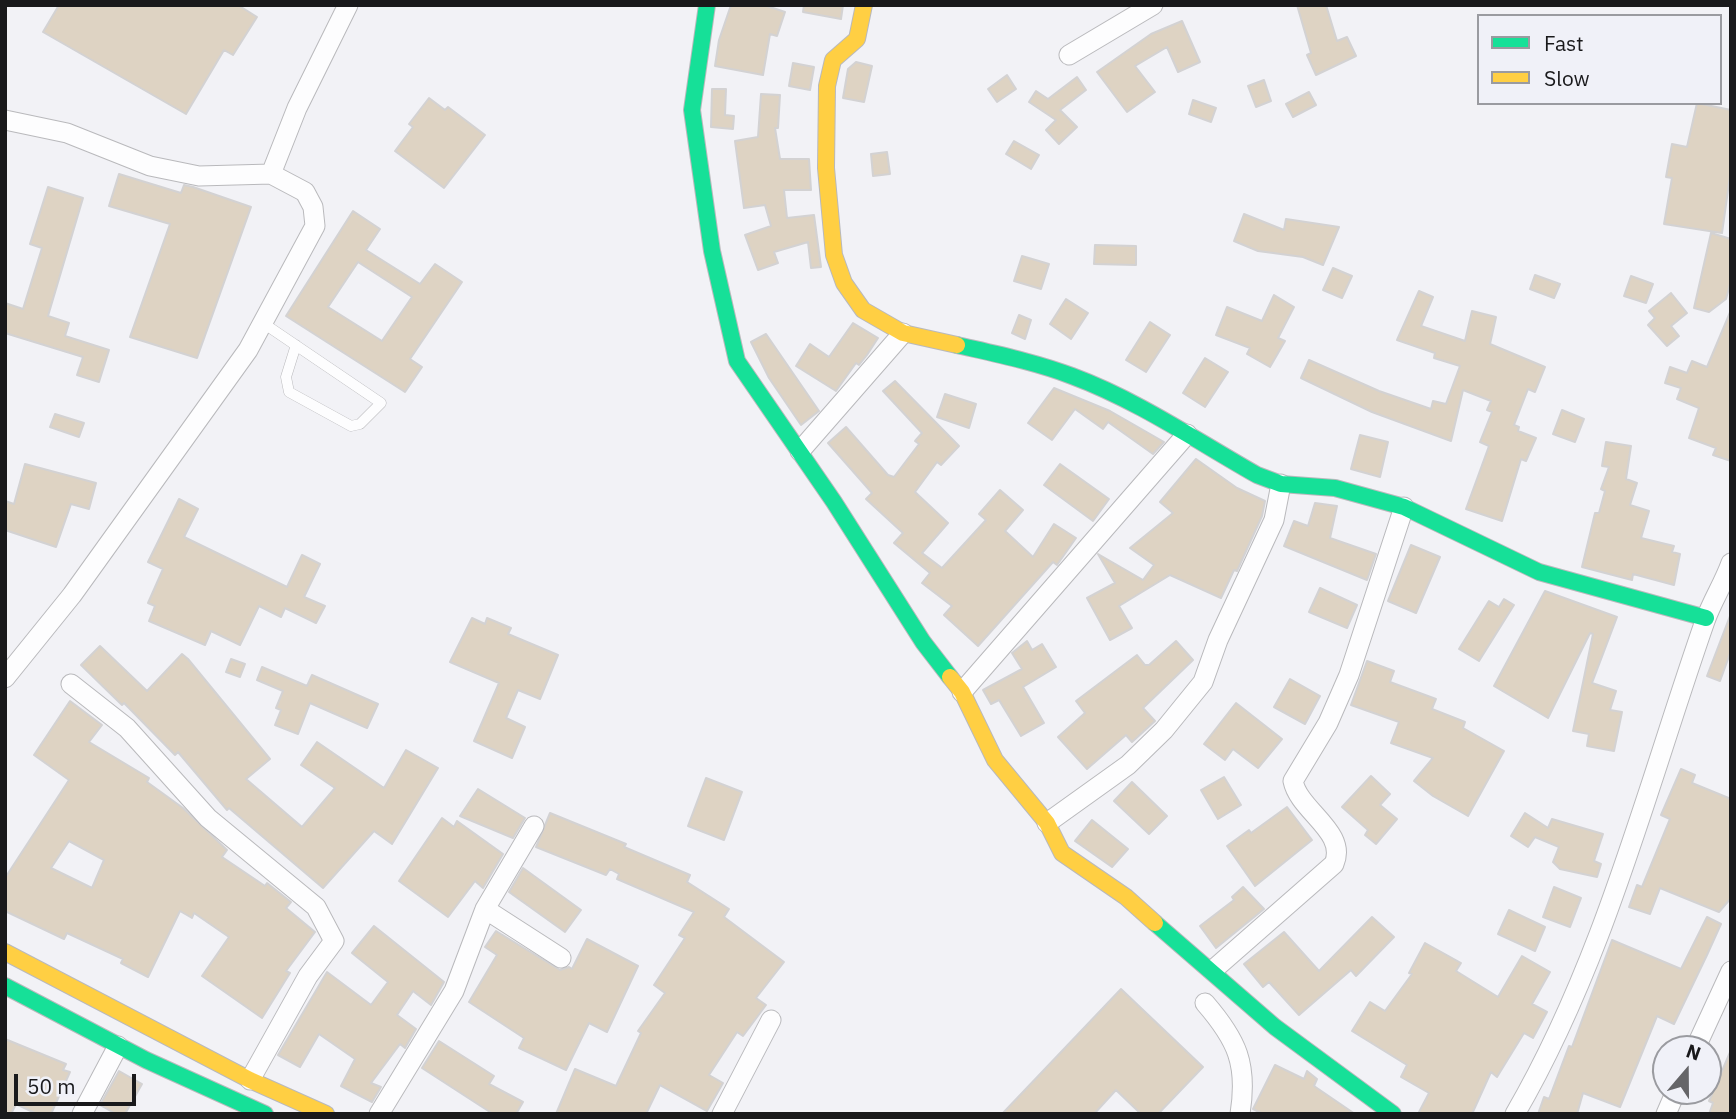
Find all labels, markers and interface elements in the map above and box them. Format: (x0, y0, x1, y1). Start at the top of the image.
legend (1477, 14, 1722, 105)
text: Fast (1544, 29, 1584, 57)
text: Slow (1544, 64, 1590, 92)
north arrow (1652, 1035, 1722, 1105)
text: N (1683, 1039, 1704, 1066)
scale bar (18, 1060, 140, 1104)
text: 50 m (27, 1072, 76, 1100)

